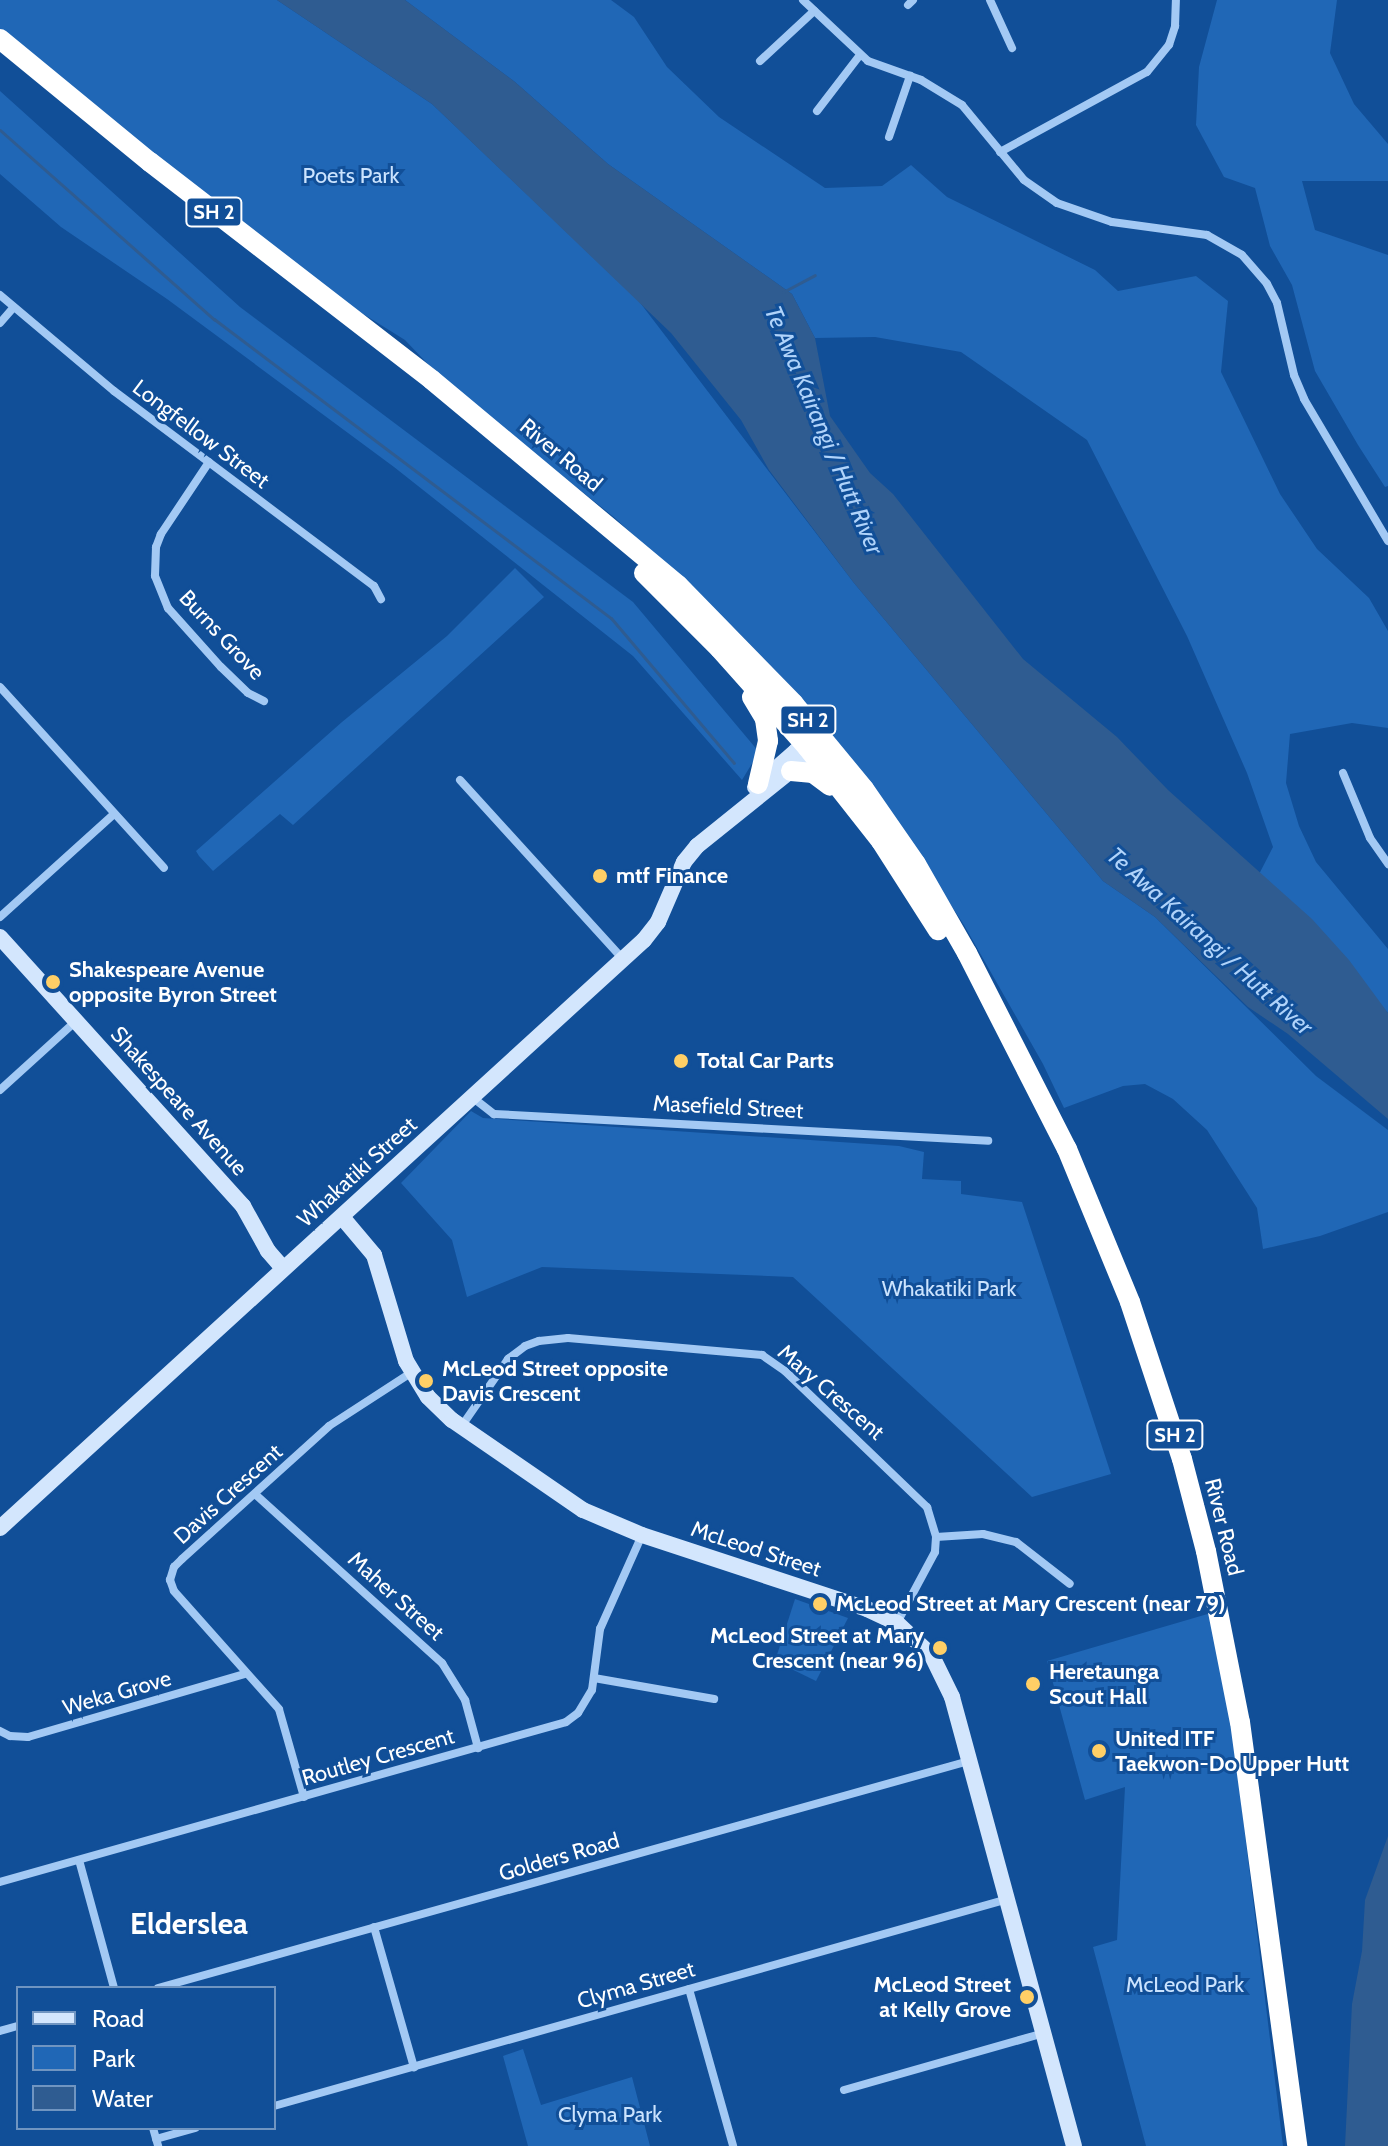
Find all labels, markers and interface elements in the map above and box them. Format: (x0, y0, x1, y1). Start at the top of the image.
park label: Poets Park (303, 163, 399, 189)
road number: SH 2 (184, 196, 244, 228)
water label: Te Awa Kairangi / Hutt River (759, 301, 889, 559)
street label: Longfellow Street (127, 374, 275, 494)
street label: River Road (514, 413, 608, 497)
street label: Burns Grove (174, 585, 270, 685)
road number: SH 2 (778, 704, 838, 736)
water label: Te Awa Kairangi / Hutt River (1101, 841, 1319, 1041)
place label: mtf Finance (616, 863, 728, 889)
marker: mtf Finance (591, 867, 609, 885)
place label: Shakespeare Avenue opposite Byron Street (69, 956, 277, 1008)
marker: Shakespeare Avenue opposite Byron Street (44, 973, 62, 991)
street label: Shakespeare Avenue (105, 1021, 253, 1181)
place label: Total Car Parts (697, 1048, 834, 1074)
marker: Total Car Parts (672, 1052, 690, 1070)
street label: Masefield Street (652, 1090, 804, 1124)
street label: Whakatiki Street (292, 1112, 422, 1232)
park label: Whakatiki Park (882, 1276, 1016, 1302)
street label: Mary Crescent (772, 1339, 890, 1445)
place label: McLeod Street opposite Davis Crescent (442, 1355, 668, 1406)
marker: McLeod Street opposite Davis Crescent (417, 1372, 435, 1390)
road number: SH 2 (1145, 1419, 1205, 1451)
street label: Davis Crescent (168, 1438, 288, 1550)
street label: River Road (1199, 1476, 1249, 1578)
street label: McLeod Street (688, 1516, 824, 1582)
street label: Maher Street (343, 1546, 449, 1646)
place label: McLeod Street at Mary Crescent (near 79) (836, 1591, 1226, 1617)
marker: McLeod Street at Mary Crescent (near 79) (811, 1595, 829, 1613)
place label: McLeod Street at Mary Crescent (near 96) (710, 1622, 924, 1674)
marker: McLeod Street at Mary Crescent (near 96) (931, 1639, 949, 1657)
place label: Heretaunga Scout Hall (1049, 1658, 1159, 1710)
street label: Weka Grove (60, 1665, 174, 1721)
marker: Heretaunga Scout Hall (1024, 1675, 1042, 1693)
street label: Routley Crescent (299, 1723, 457, 1791)
place label: United ITF Taekwon-Do Upper Hutt (1115, 1725, 1349, 1776)
marker: United ITF Taekwon-Do Upper Hutt (1090, 1742, 1108, 1760)
street label: Golders Road (496, 1827, 622, 1887)
district label: Elderslea (130, 1906, 248, 1942)
street label: Clyma Street (574, 1956, 698, 2014)
place label: McLeod Street at Kelly Grove (874, 1971, 1011, 2022)
park label: McLeod Park (1126, 1972, 1244, 1998)
legend (16, 1986, 276, 2130)
marker: McLeod Street at Kelly Grove (1018, 1988, 1036, 2006)
text: Road (92, 2004, 144, 2033)
text: Park (92, 2044, 135, 2073)
text: Water (92, 2084, 153, 2113)
park label: Clyma Park (558, 2102, 662, 2128)

